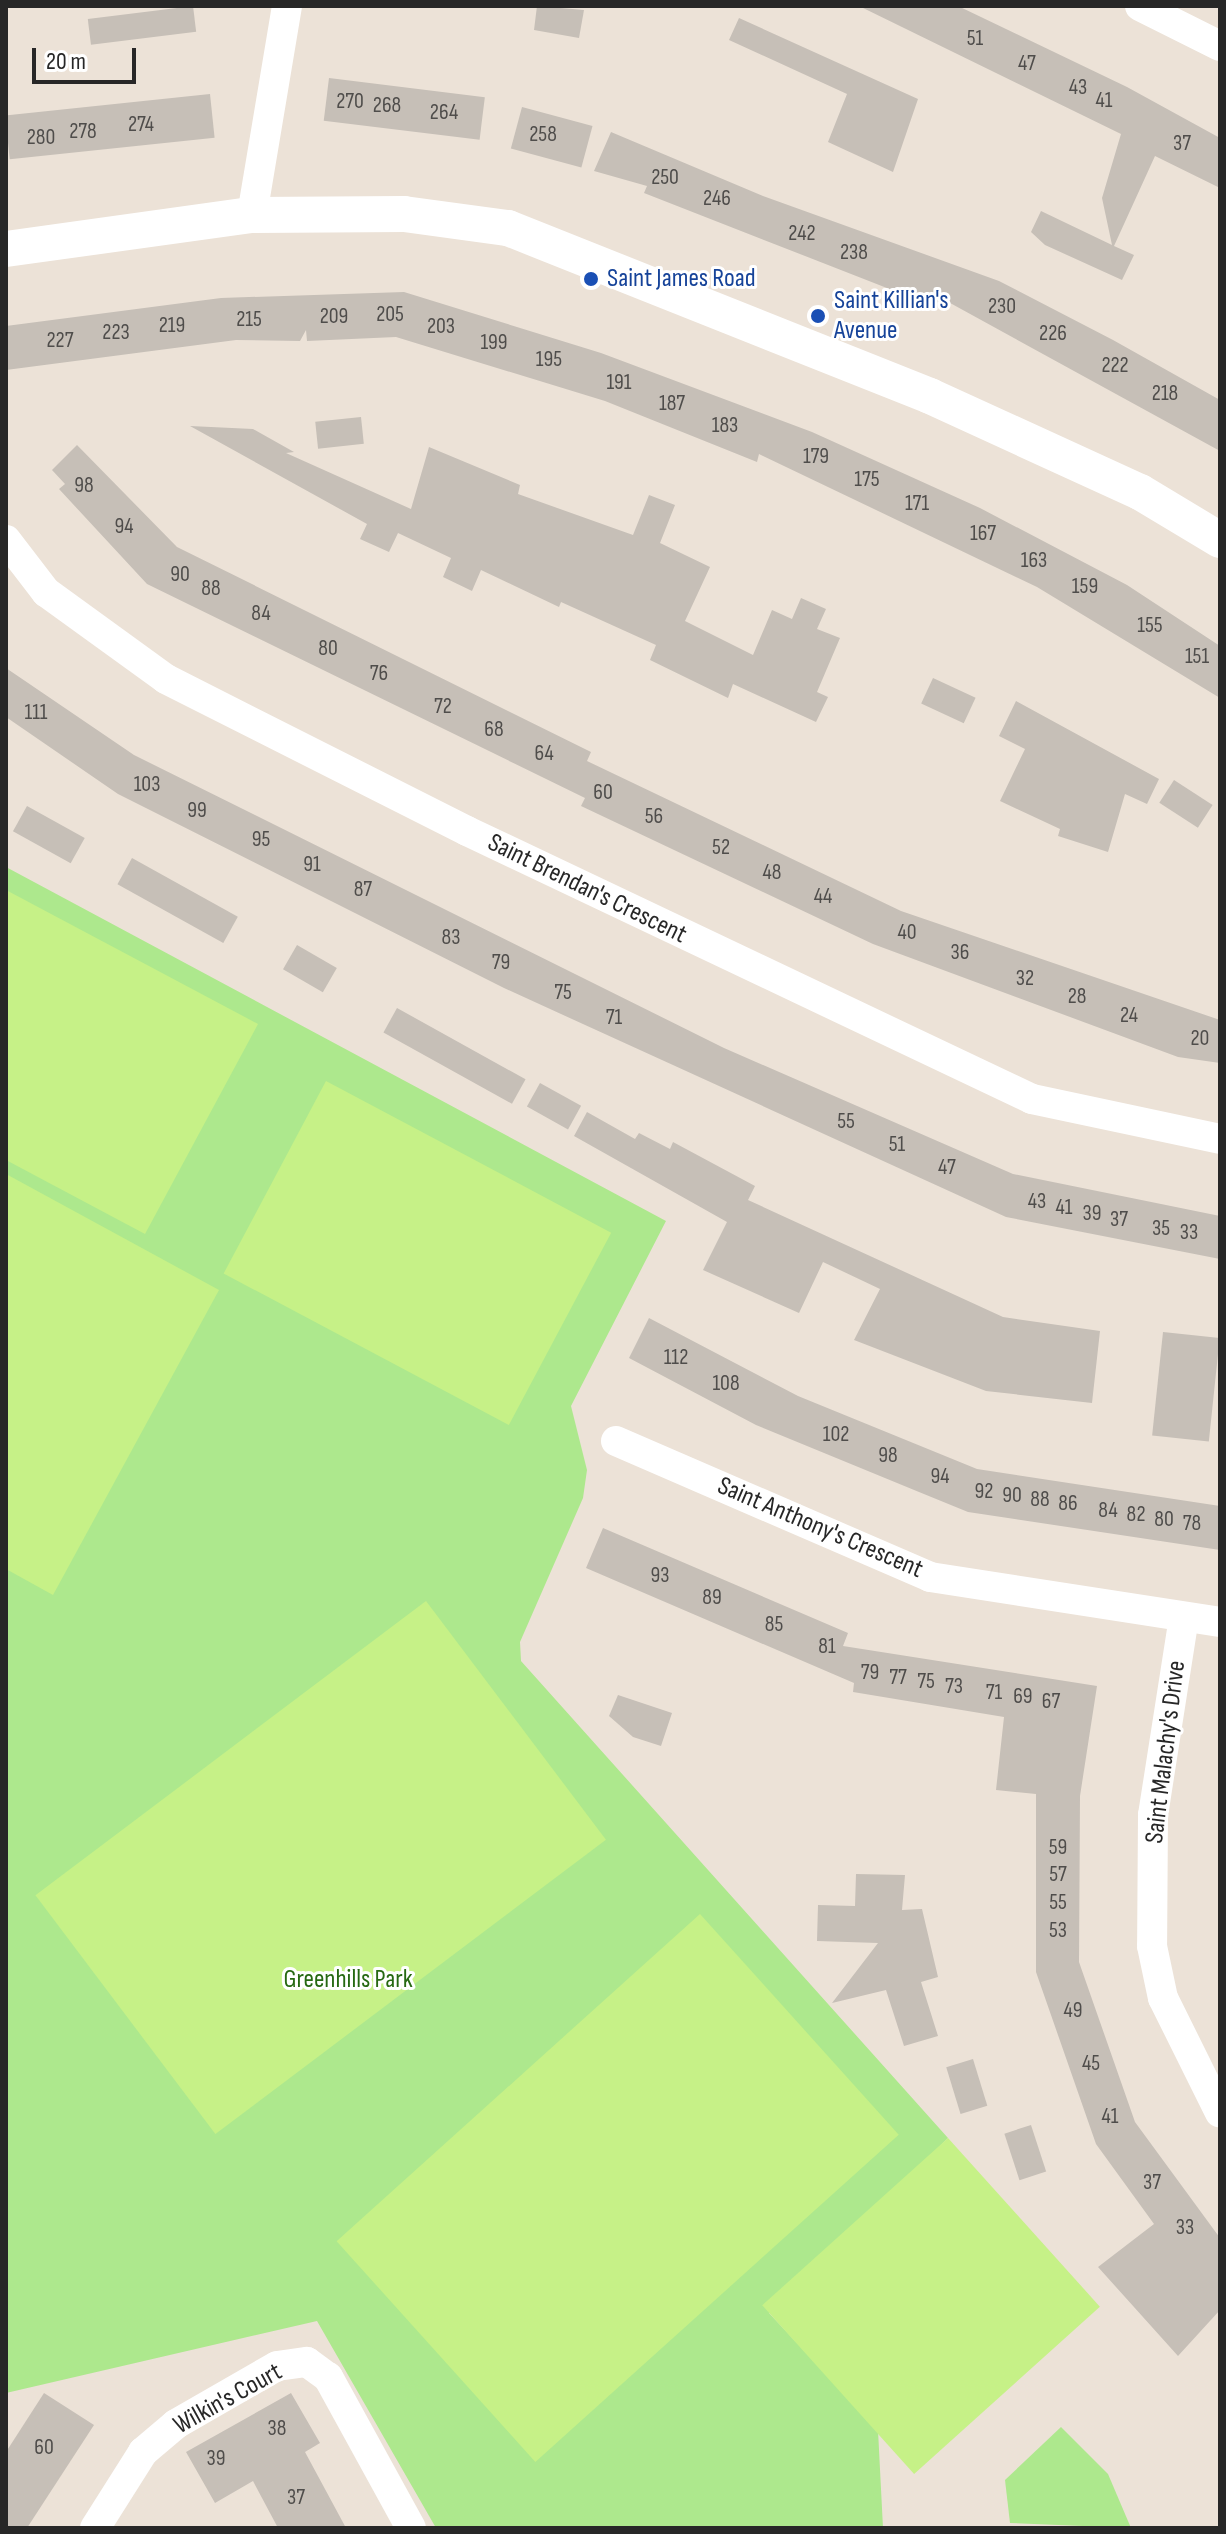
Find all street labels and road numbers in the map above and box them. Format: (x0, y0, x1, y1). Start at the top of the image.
street label: Saint Brendan's Crescent (482, 827, 692, 951)
street label: Saint Anthony's Crescent (713, 1471, 927, 1585)
street label: Saint Malachy's Drive (1139, 1659, 1193, 1845)
street label: Wilkin's Court (168, 2357, 288, 2441)

